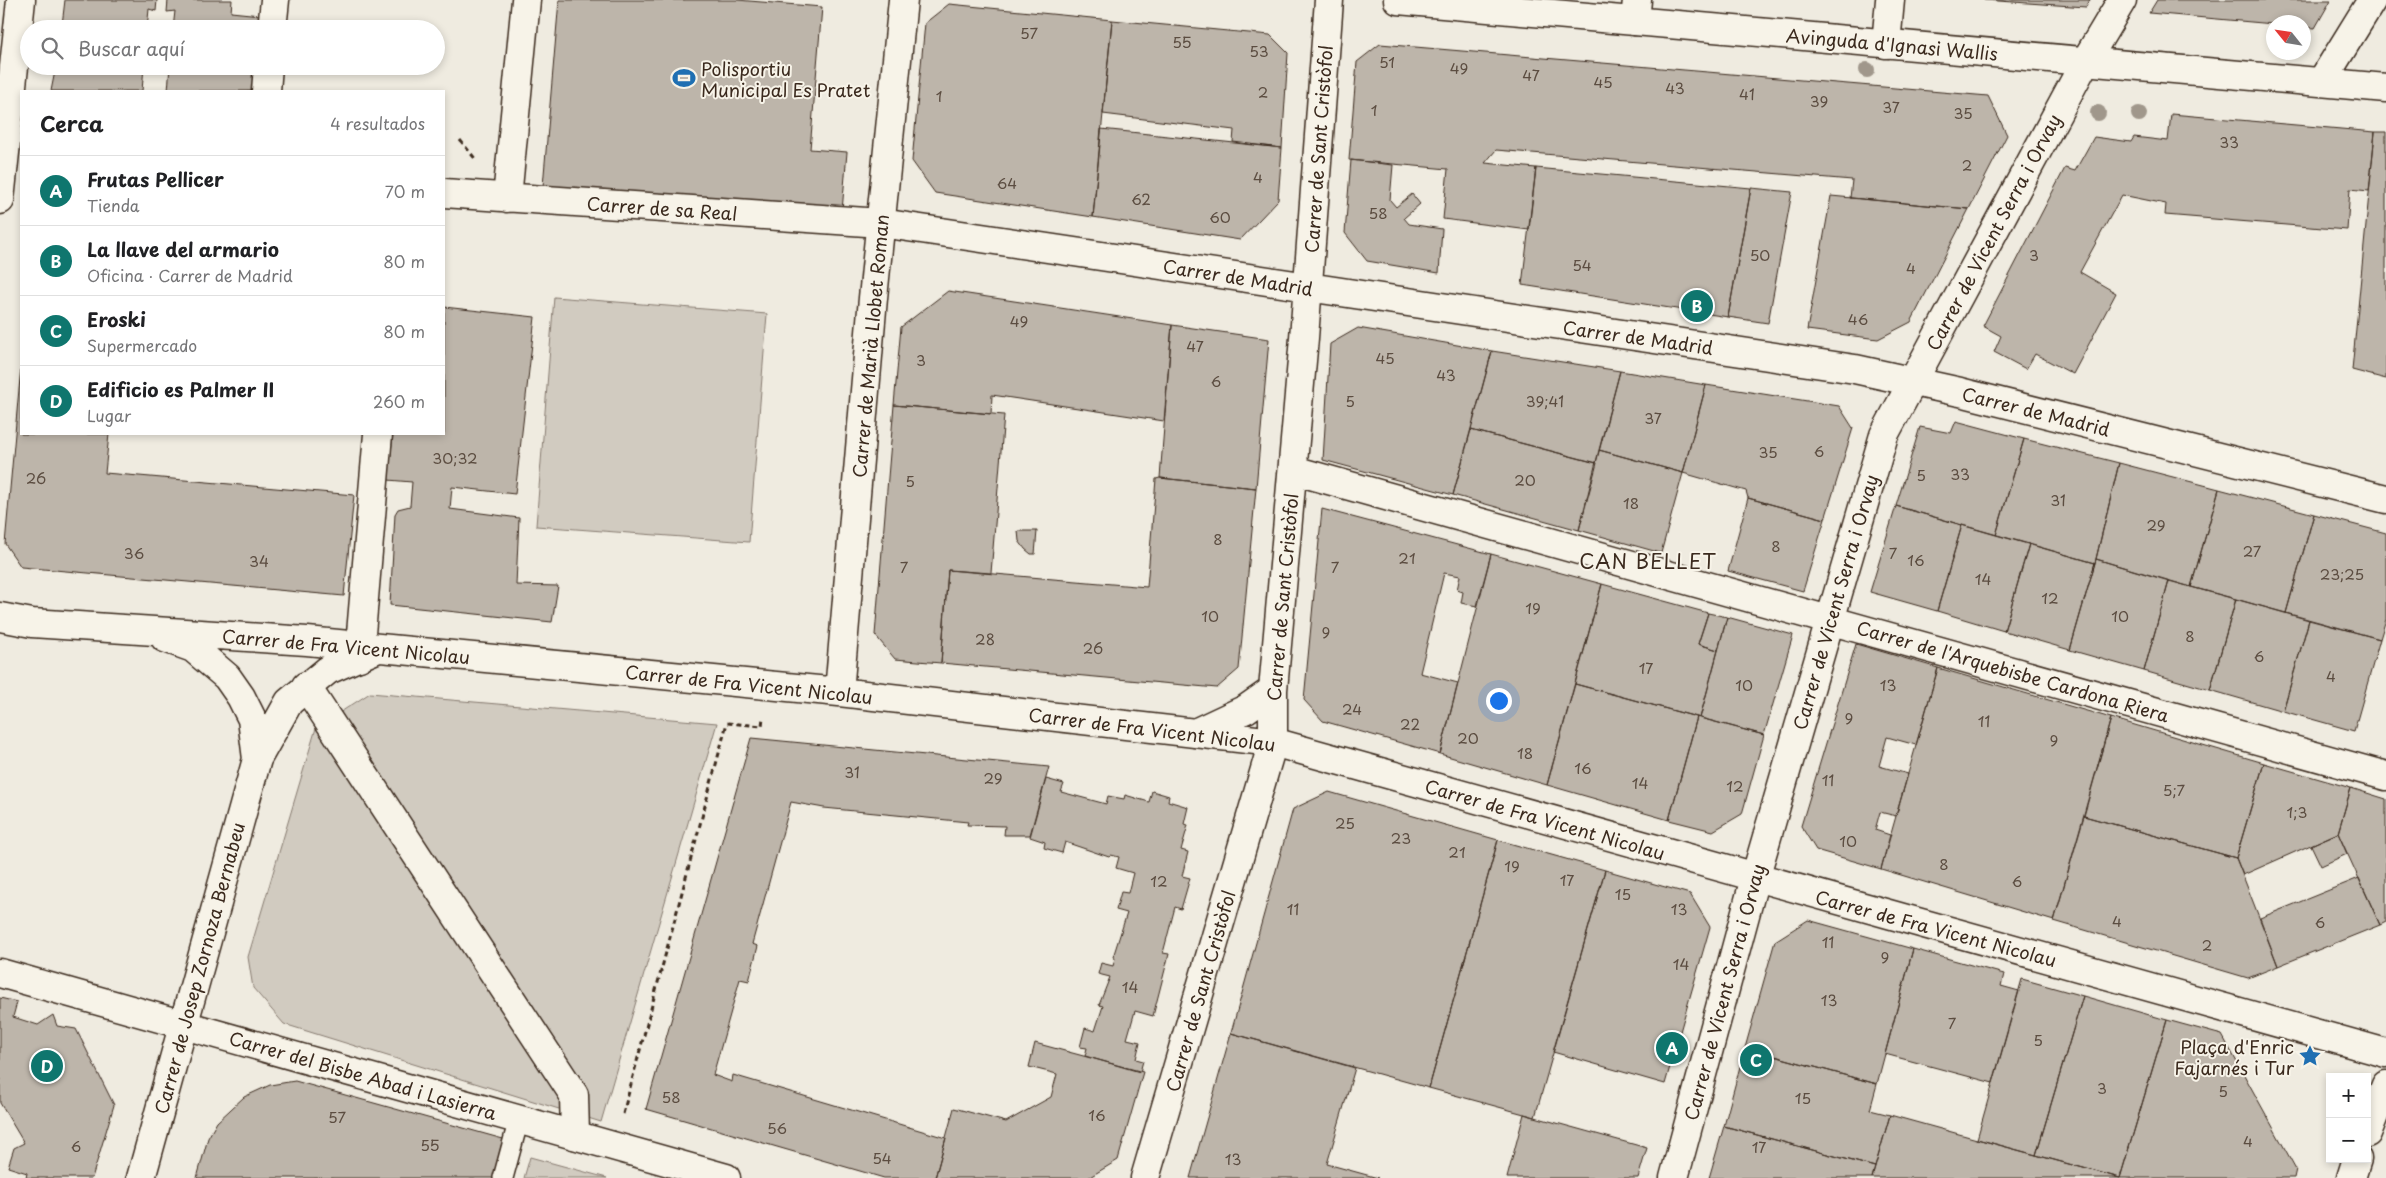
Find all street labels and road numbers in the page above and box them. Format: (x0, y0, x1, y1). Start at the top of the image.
street label: Avinguda d'Ignasi Wallis (1785, 21, 1999, 67)
street label: Carrer de Sant Cristòfol (1297, 44, 1339, 254)
street label: Carrer de Vicent Serra i Orvay (1919, 109, 2067, 355)
street label: Carrer de sa Real (586, 189, 738, 227)
street label: Carrer de Marià Llobet Roman (845, 213, 895, 479)
street label: Carrer de Madrid (1161, 252, 1315, 302)
street label: Carrer de Madrid (1561, 313, 1715, 361)
street label: Carrer de Madrid (1959, 380, 2113, 442)
street label: Carrer de Vicent Serra i Orvay (1786, 471, 1884, 733)
street label: Carrer de Sant Cristòfol (1259, 492, 1305, 702)
street label: Carrer de l'Arquebisbe Cardona Riera (1854, 613, 2172, 729)
street label: Carrer de Fra Vicent Nicolau (221, 622, 471, 670)
street label: Carrer de Fra Vicent Nicolau (624, 658, 874, 710)
street label: Carrer de Fra Vicent Nicolau (1027, 700, 1277, 758)
street label: Carrer de Fra Vicent Nicolau (1422, 772, 1668, 866)
street label: Carrer de Josep Zornoza Bernabeu (147, 819, 251, 1117)
street label: Carrer de Vicent Serra i Orvay (1679, 861, 1769, 1123)
street label: Carrer de Fra Vicent Nicolau (1812, 883, 2060, 973)
street label: Carrer de Sant Cristòfol (1158, 887, 1242, 1095)
street label: Carrer del Bisbe Abad i Lasierra (226, 1024, 500, 1126)

